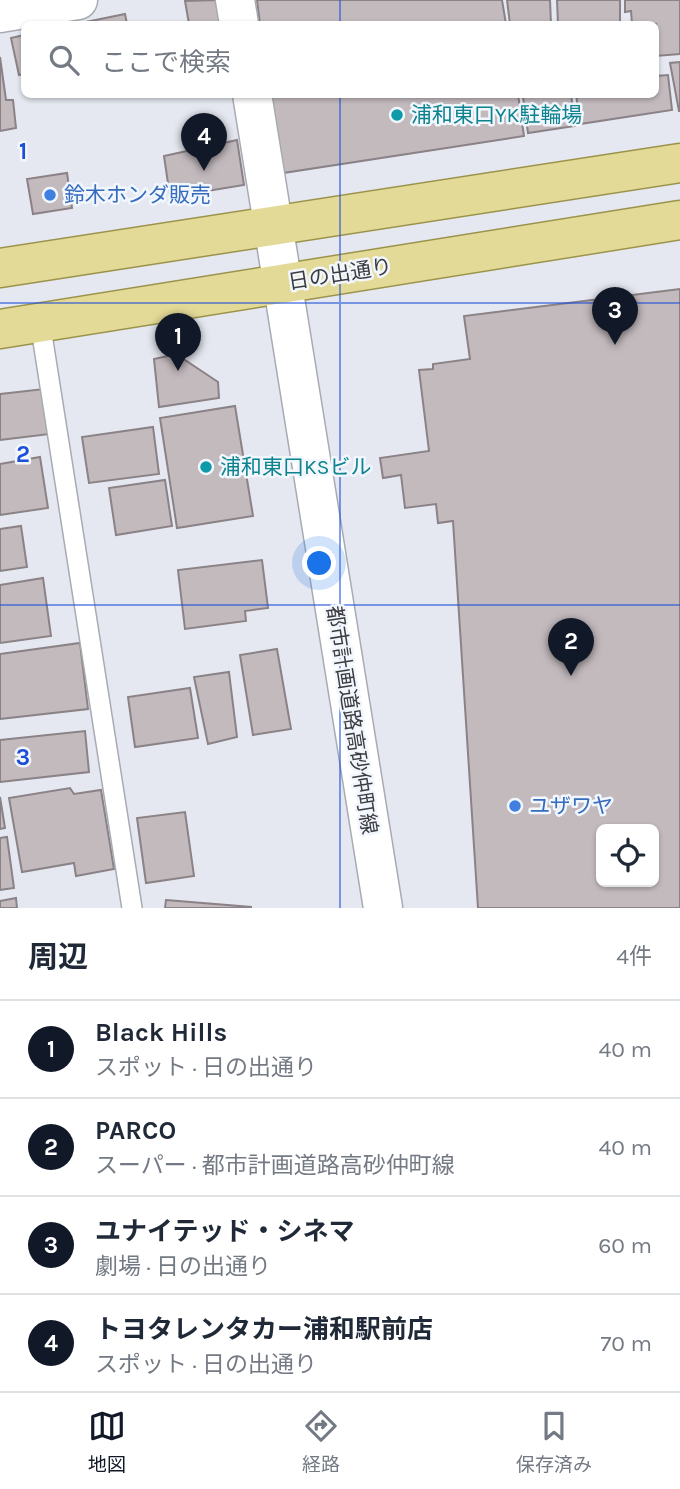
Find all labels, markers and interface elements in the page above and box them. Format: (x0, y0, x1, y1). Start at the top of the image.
search box (21, 21, 659, 98)
icon: search (45, 41, 83, 79)
text: ここで検索 (101, 47, 231, 78)
place label: 浦和東口YK駐輪場 (411, 103, 582, 127)
marker: 浦和東口YK駐輪場 (389, 107, 405, 123)
pin: 4 (181, 113, 227, 171)
text: 1 (19, 138, 27, 165)
place label: 鈴木ホンダ販売 (64, 183, 211, 207)
marker: 鈴木ホンダ販売 (42, 187, 58, 203)
street label: 日の出通り (286, 254, 394, 294)
pin: 3 (592, 287, 638, 345)
pin: 1 (155, 313, 201, 371)
text: 2 (16, 441, 30, 468)
place label: 浦和東口KSビル (220, 455, 371, 479)
marker: 浦和東口KSビル (198, 459, 214, 475)
your location (302, 546, 336, 580)
street label: 都市計画道路高砂仲町線 (322, 604, 382, 836)
pin: 2 (548, 618, 594, 676)
text: 3 (16, 744, 30, 771)
place label: ユザワヤ (529, 794, 613, 818)
marker: ユザワヤ (507, 798, 523, 814)
map controls (596, 824, 659, 887)
button: locate (596, 824, 659, 887)
text: 周辺 (28, 939, 88, 975)
text: 4件 (616, 943, 652, 970)
text: Black Hills (95, 1017, 227, 1048)
text: 1 (47, 1036, 55, 1063)
text: 40 m (599, 1036, 652, 1063)
text: スポット · 日の出通り (95, 1054, 317, 1081)
text: PARCO (95, 1115, 176, 1146)
text: 2 (44, 1134, 58, 1161)
text: 40 m (599, 1134, 652, 1161)
text: スーパー · 都市計画道路高砂仲町線 (95, 1152, 455, 1179)
text: ユナイテッド・シネマ (95, 1216, 354, 1247)
text: 3 (44, 1232, 58, 1259)
text: 60 m (598, 1232, 652, 1259)
text: 劇場 · 日の出通り (95, 1253, 271, 1280)
text: トヨタレンタカー浦和駅前店 (95, 1314, 433, 1345)
text: 4 (44, 1330, 58, 1357)
text: 70 m (601, 1330, 652, 1357)
text: スポット · 日の出通り (95, 1351, 317, 1378)
tab: 地図 (88, 1407, 126, 1476)
tab: 経路 (302, 1407, 340, 1476)
tab: 保存済み (516, 1407, 592, 1476)

